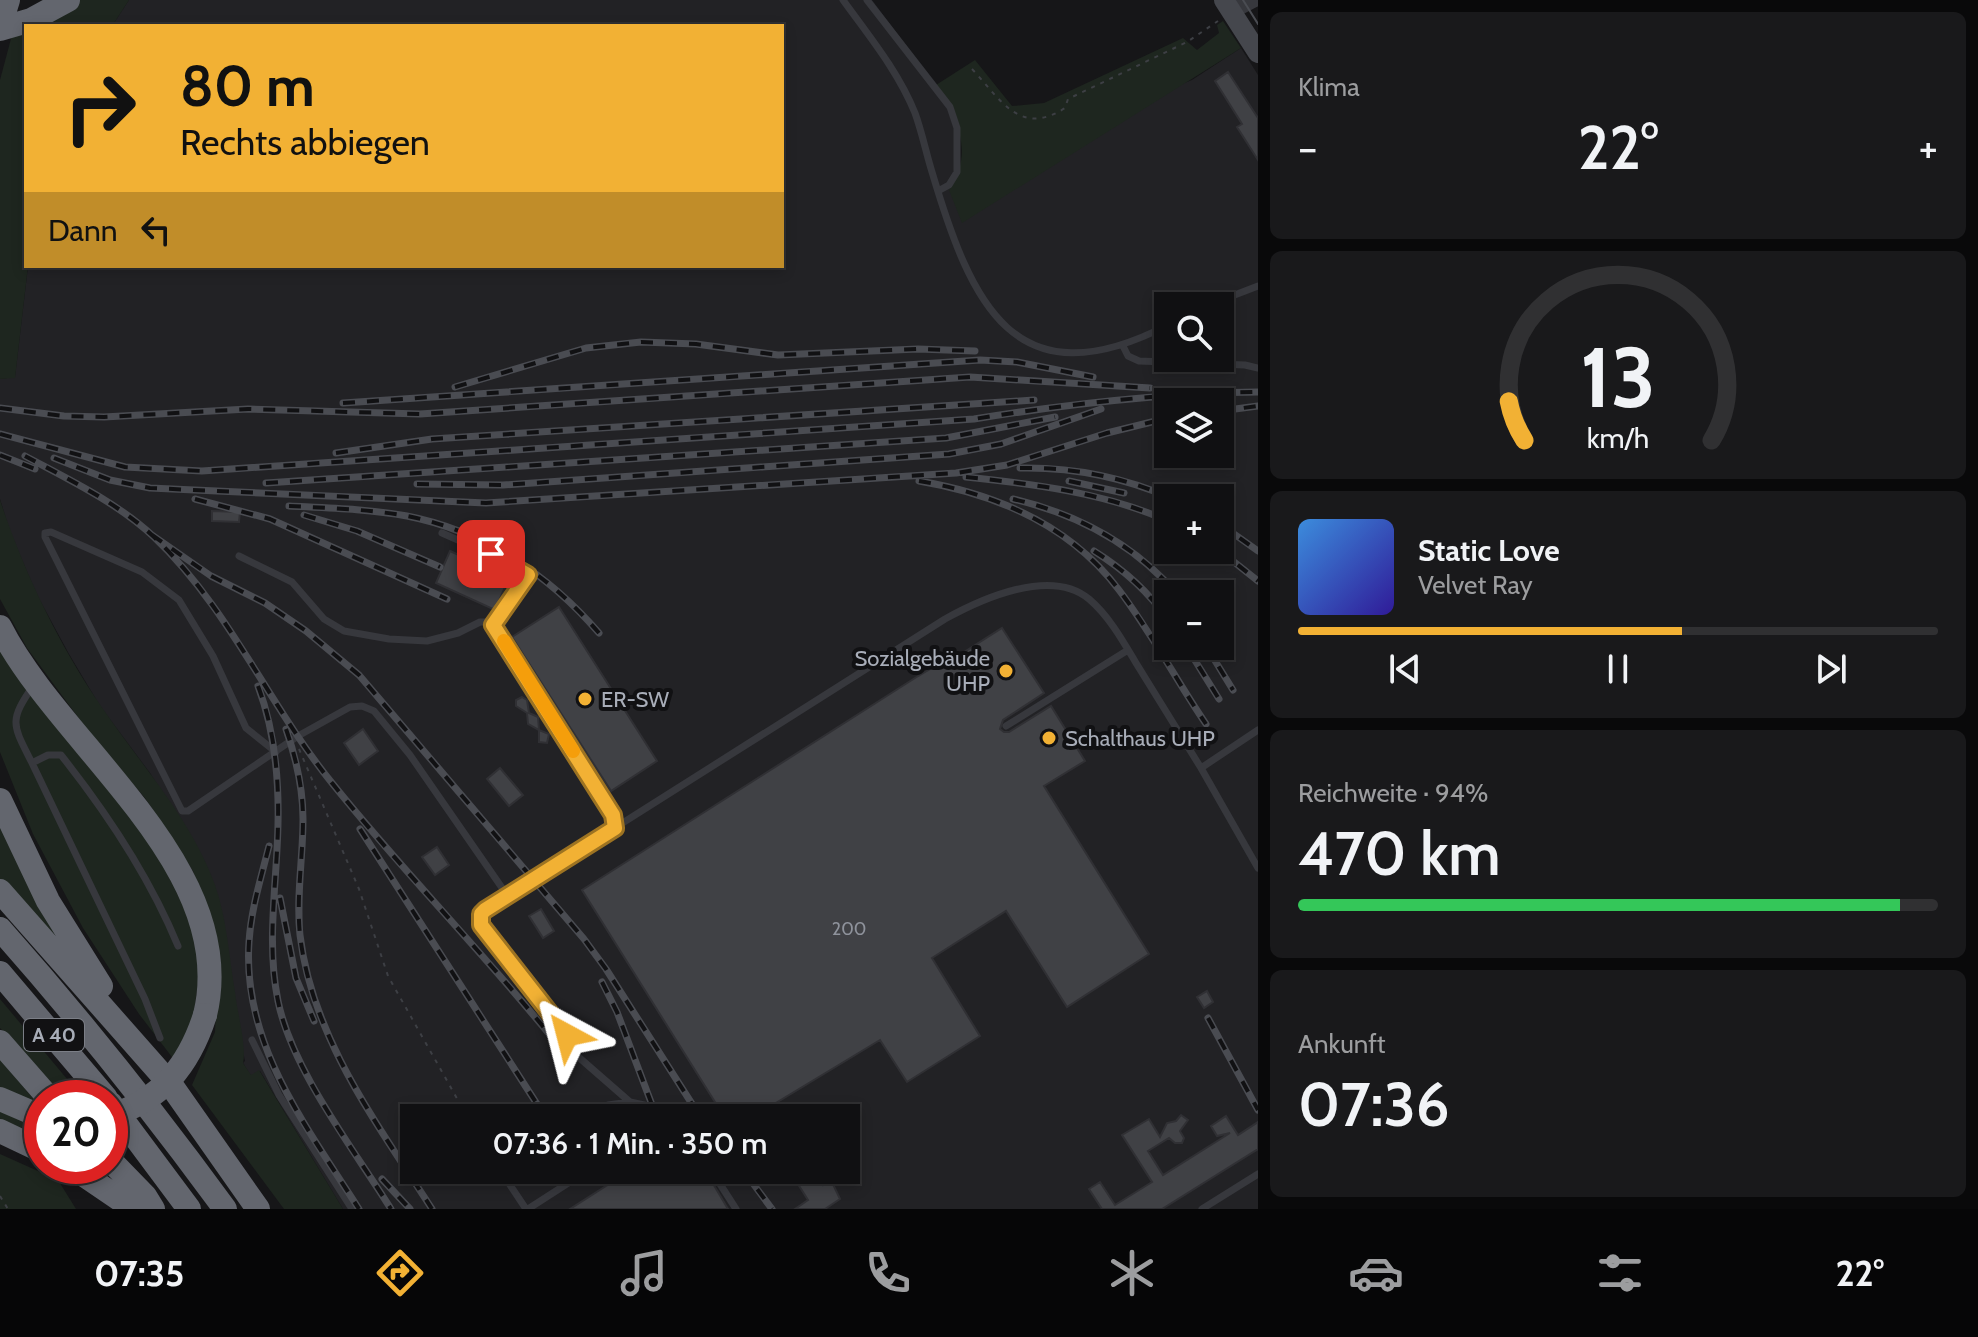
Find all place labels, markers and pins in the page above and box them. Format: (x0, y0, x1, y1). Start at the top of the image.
pin (457, 520, 525, 588)
place label: Sozialgebäude UHP (855, 645, 990, 697)
marker: Sozialgebäude UHP (997, 662, 1015, 680)
place label: ER-SW (601, 686, 669, 713)
marker: ER-SW (576, 690, 594, 708)
place label: Schalthaus UHP (1065, 725, 1215, 752)
marker: Schalthaus UHP (1040, 729, 1058, 747)

